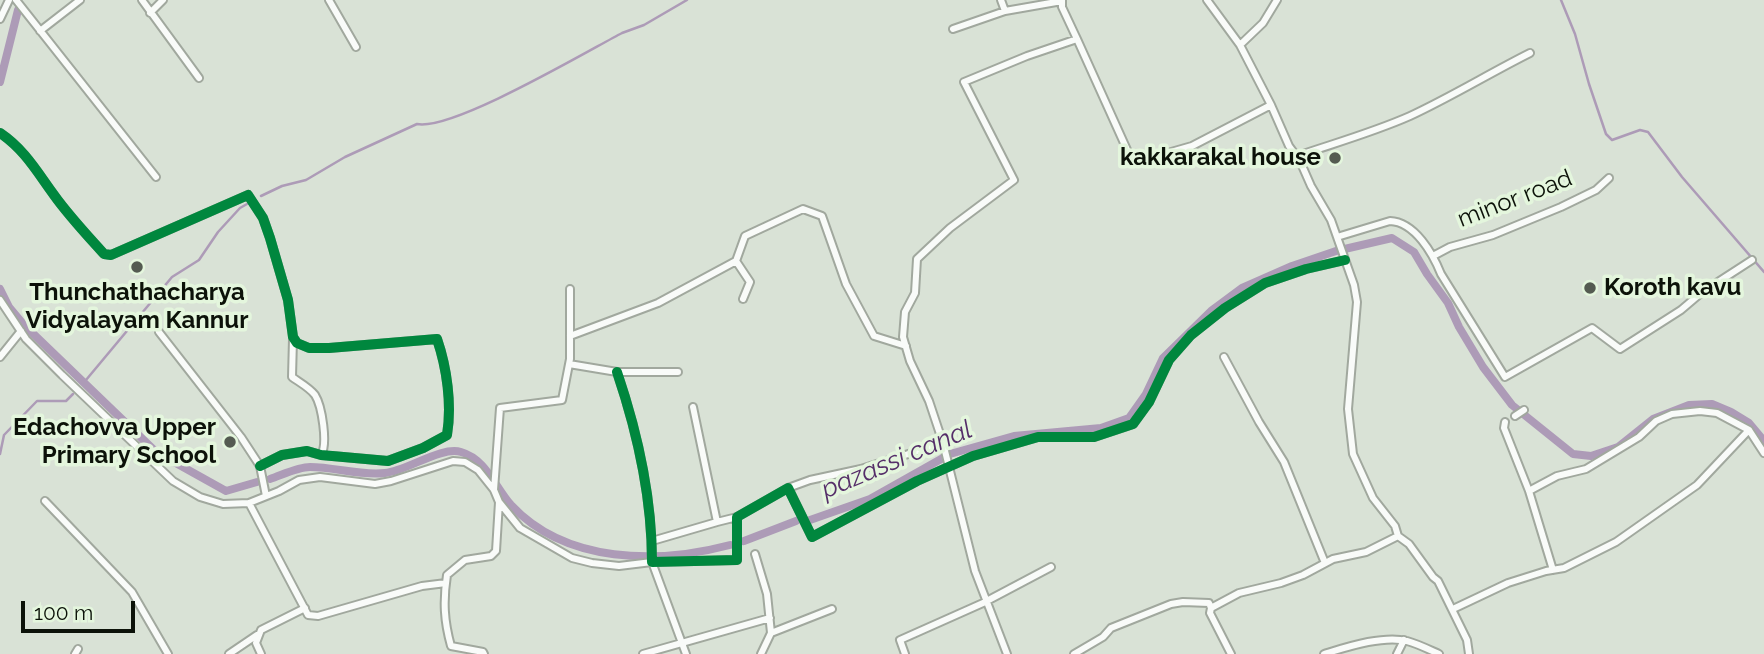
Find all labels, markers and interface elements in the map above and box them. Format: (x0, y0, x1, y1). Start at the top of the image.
place label: kakkarakal house (1120, 144, 1321, 172)
marker: kakkarakal house (1327, 150, 1343, 166)
street label: minor road (1454, 164, 1576, 234)
marker: Thunchathacharya Vidyalayam Kannur (129, 259, 145, 275)
place label: Koroth kavu (1604, 274, 1741, 302)
place label: Thunchathacharya Vidyalayam Kannur (26, 279, 248, 335)
marker: Koroth kavu (1582, 280, 1598, 296)
place label: Edachovva Upper Primary School (13, 414, 216, 470)
water label: pazassi canal (817, 414, 977, 506)
marker: Edachovva Upper Primary School (222, 434, 238, 450)
scale bar (24, 588, 138, 632)
text: 100 m (34, 600, 93, 625)

